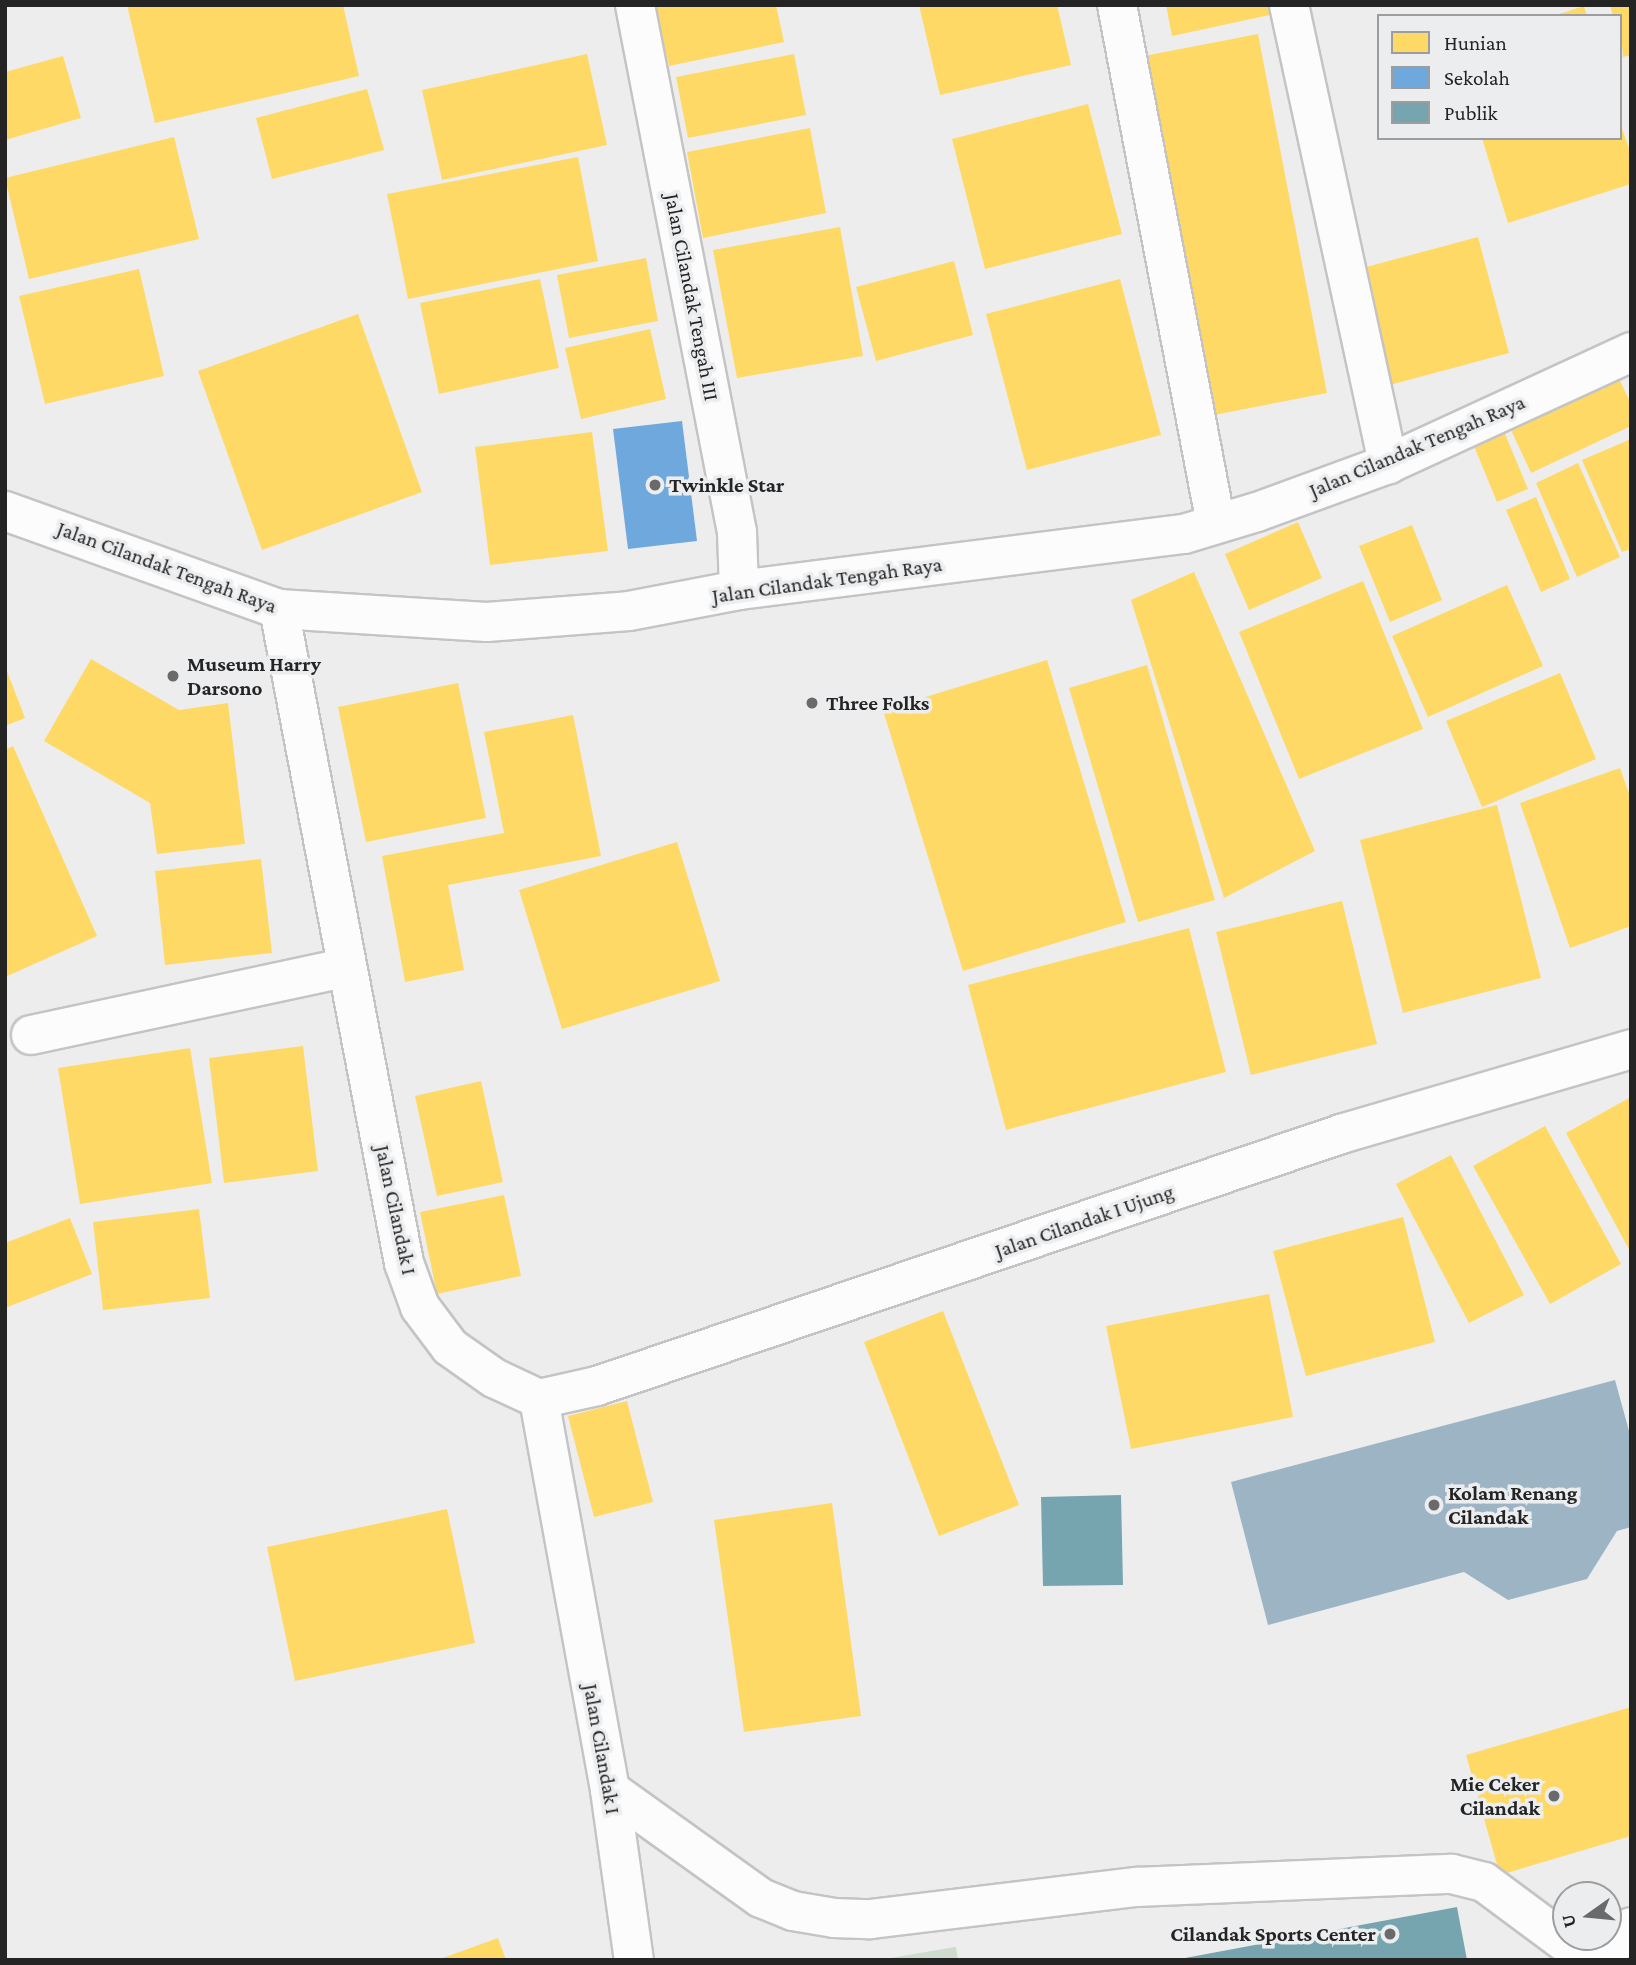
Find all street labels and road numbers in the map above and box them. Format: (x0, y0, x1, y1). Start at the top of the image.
street label: Jalan Cilandak Tengah III (660, 191, 724, 403)
street label: Jalan Cilandak Tengah Raya (1305, 389, 1529, 503)
street label: Jalan Cilandak Tengah Raya (54, 515, 280, 619)
street label: Jalan Cilandak Tengah Raya (710, 551, 944, 609)
street label: Jalan Cilandak I (370, 1143, 422, 1277)
street label: Jalan Cilandak I Ujung (991, 1179, 1177, 1263)
street label: Jalan Cilandak I (578, 1682, 626, 1816)

